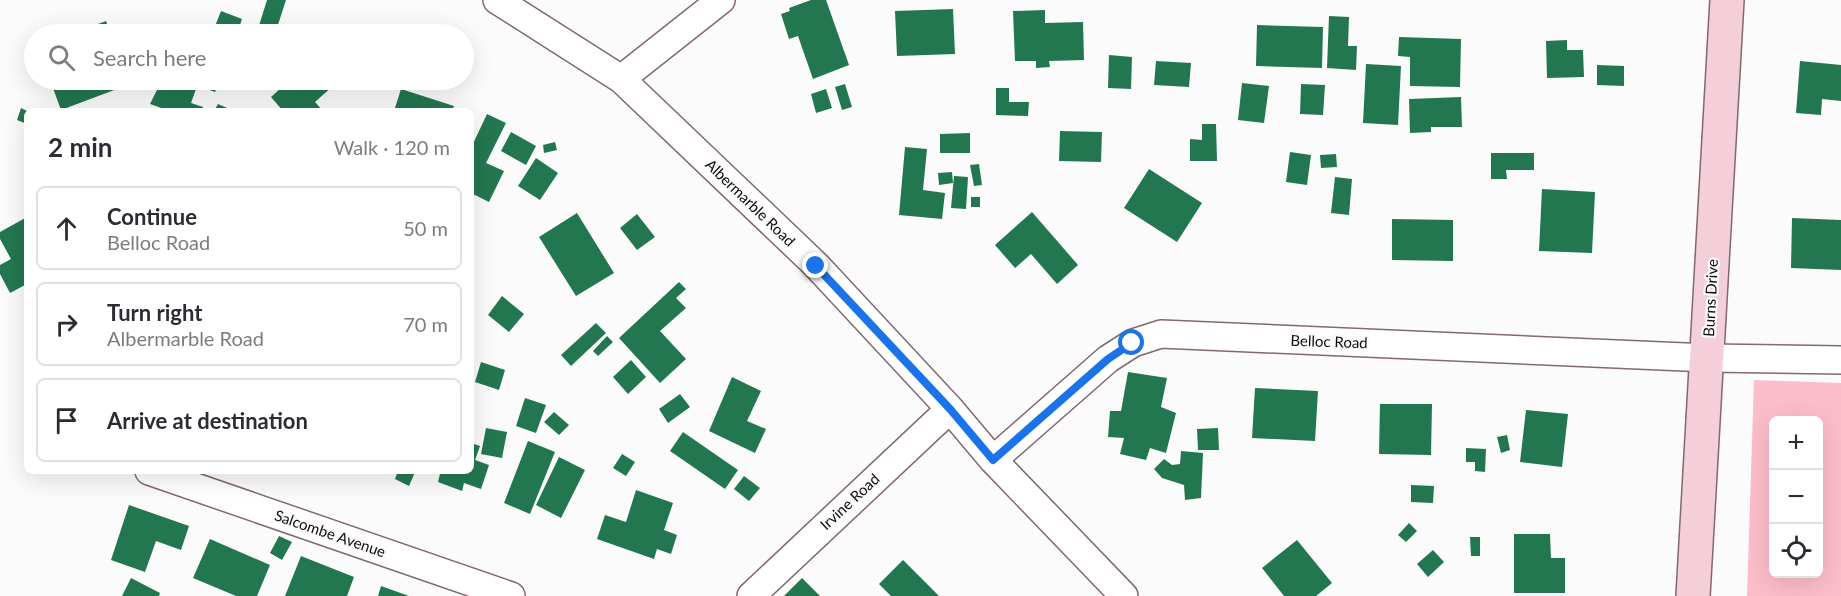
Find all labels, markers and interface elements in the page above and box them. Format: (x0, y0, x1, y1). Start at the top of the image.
search box (24, 24, 474, 90)
icon: search (45, 41, 78, 74)
text: Search here (93, 44, 206, 71)
text: 2 min (48, 131, 112, 163)
text: Walk · 120 m (334, 135, 450, 159)
street label: Albermarble Road (702, 155, 799, 250)
text: Continue (107, 203, 197, 230)
icon: ahead (50, 212, 83, 245)
text: 50 m (403, 216, 448, 240)
text: Belloc Road (107, 230, 210, 254)
route end (802, 252, 828, 278)
street label: Burns Drive (1699, 259, 1721, 337)
text: Turn right (107, 299, 202, 326)
icon: right (50, 308, 83, 341)
text: 70 m (403, 312, 448, 336)
text: Albermarble Road (107, 326, 264, 350)
route start (1118, 329, 1144, 355)
street label: Belloc Road (1290, 331, 1368, 351)
icon: arrive (50, 404, 83, 437)
text: Arrive at destination (107, 407, 308, 434)
map controls (1769, 416, 1823, 578)
button: + (1769, 416, 1823, 470)
street label: Irvine Road (816, 469, 883, 533)
button: − (1769, 470, 1823, 524)
street label: Salcombe Avenue (272, 506, 388, 561)
button: locate (1769, 524, 1823, 578)

